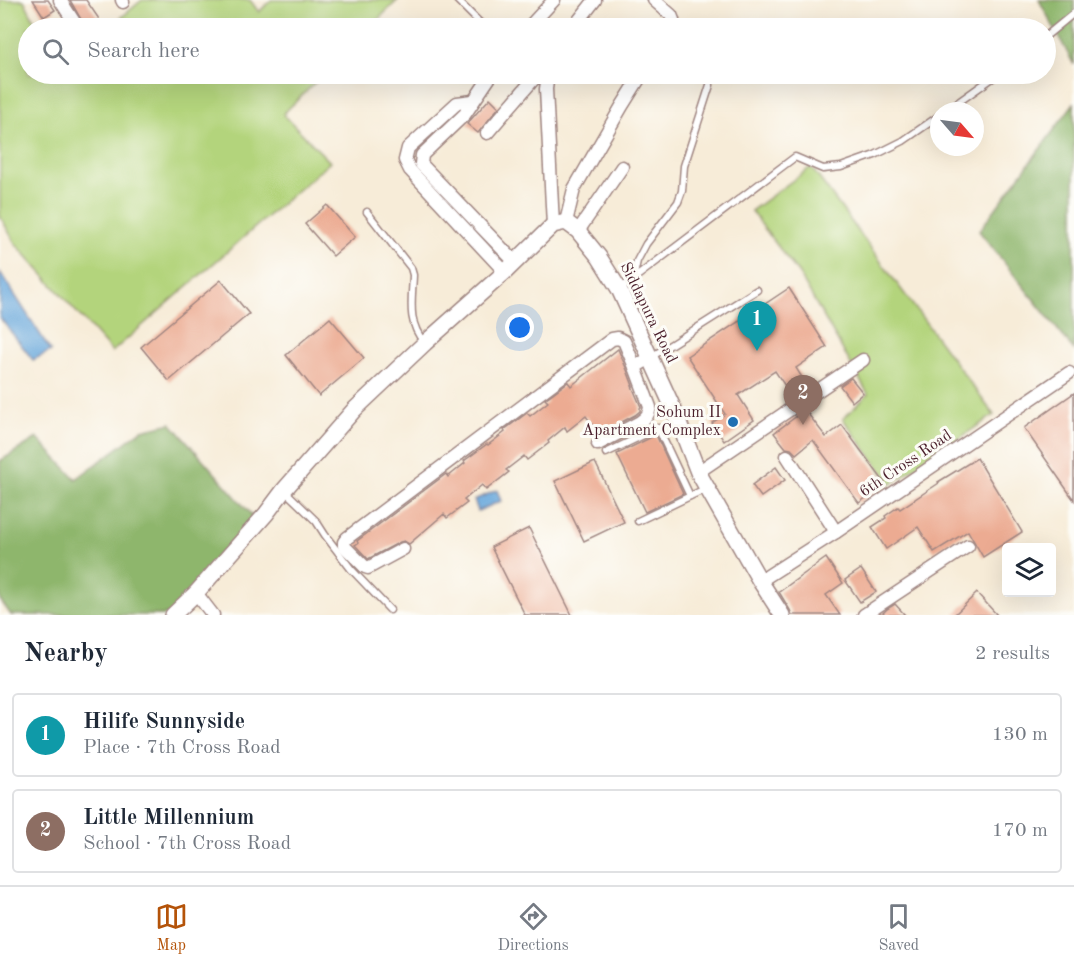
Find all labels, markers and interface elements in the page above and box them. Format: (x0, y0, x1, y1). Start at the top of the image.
search box (18, 18, 1056, 84)
icon: search (39, 35, 72, 68)
text: Search here (87, 40, 200, 62)
north arrow (930, 102, 984, 156)
street label: Siddapura Road (617, 260, 679, 366)
pin: 1 (738, 302, 777, 351)
your location (505, 313, 534, 342)
pin: 2 (784, 376, 822, 425)
place label: Sohum II Apartment Complex (582, 405, 721, 439)
marker: Sohum II Apartment Complex (726, 415, 740, 429)
street label: 6th Cross Road (857, 427, 955, 501)
map controls (1002, 543, 1056, 597)
button: layers (1002, 543, 1056, 597)
text: Nearby (24, 641, 108, 667)
text: 2 results (975, 644, 1050, 664)
text: Hilife Sunnyside (83, 711, 245, 733)
text: 1 (40, 725, 51, 745)
text: 130 m (992, 725, 1048, 745)
text: Place · 7th Cross Road (83, 738, 281, 758)
text: Little Millennium (83, 807, 254, 829)
text: 2 (40, 821, 51, 841)
text: 170 m (992, 821, 1048, 841)
text: School · 7th Cross Road (83, 834, 291, 854)
tab: Map (155, 900, 188, 956)
tab: Directions (498, 900, 569, 956)
tab: Saved (878, 900, 919, 956)

